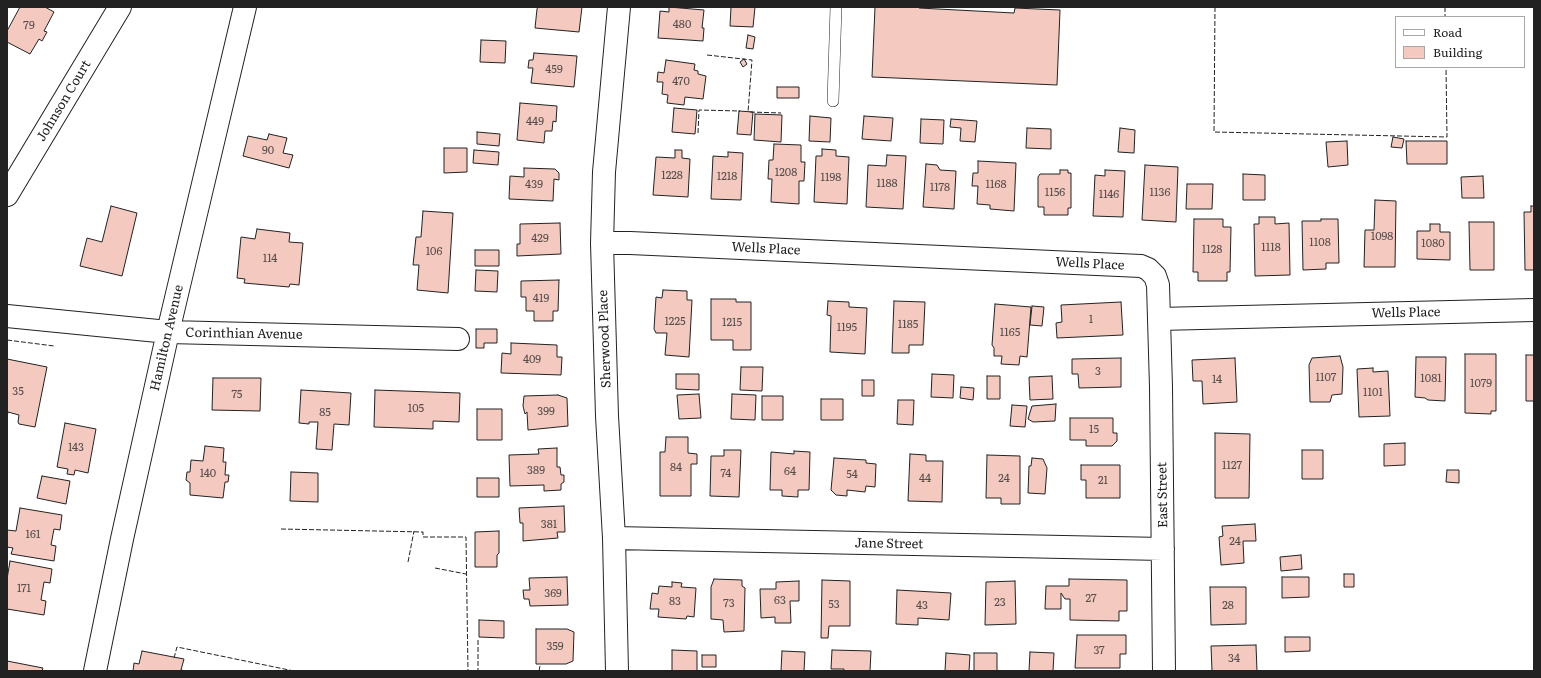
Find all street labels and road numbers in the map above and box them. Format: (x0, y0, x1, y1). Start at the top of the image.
street label: Johnson Court (34, 58, 94, 144)
street label: Wells Place (731, 239, 801, 259)
street label: Wells Place (1055, 254, 1125, 274)
street label: Hamilton Avenue (147, 283, 187, 393)
street label: Sherwood Place (595, 290, 615, 388)
street label: Wells Place (1371, 305, 1441, 321)
street label: Corinthian Avenue (185, 325, 303, 343)
street label: East Street (1155, 462, 1171, 528)
street label: Jane Street (855, 536, 923, 552)

